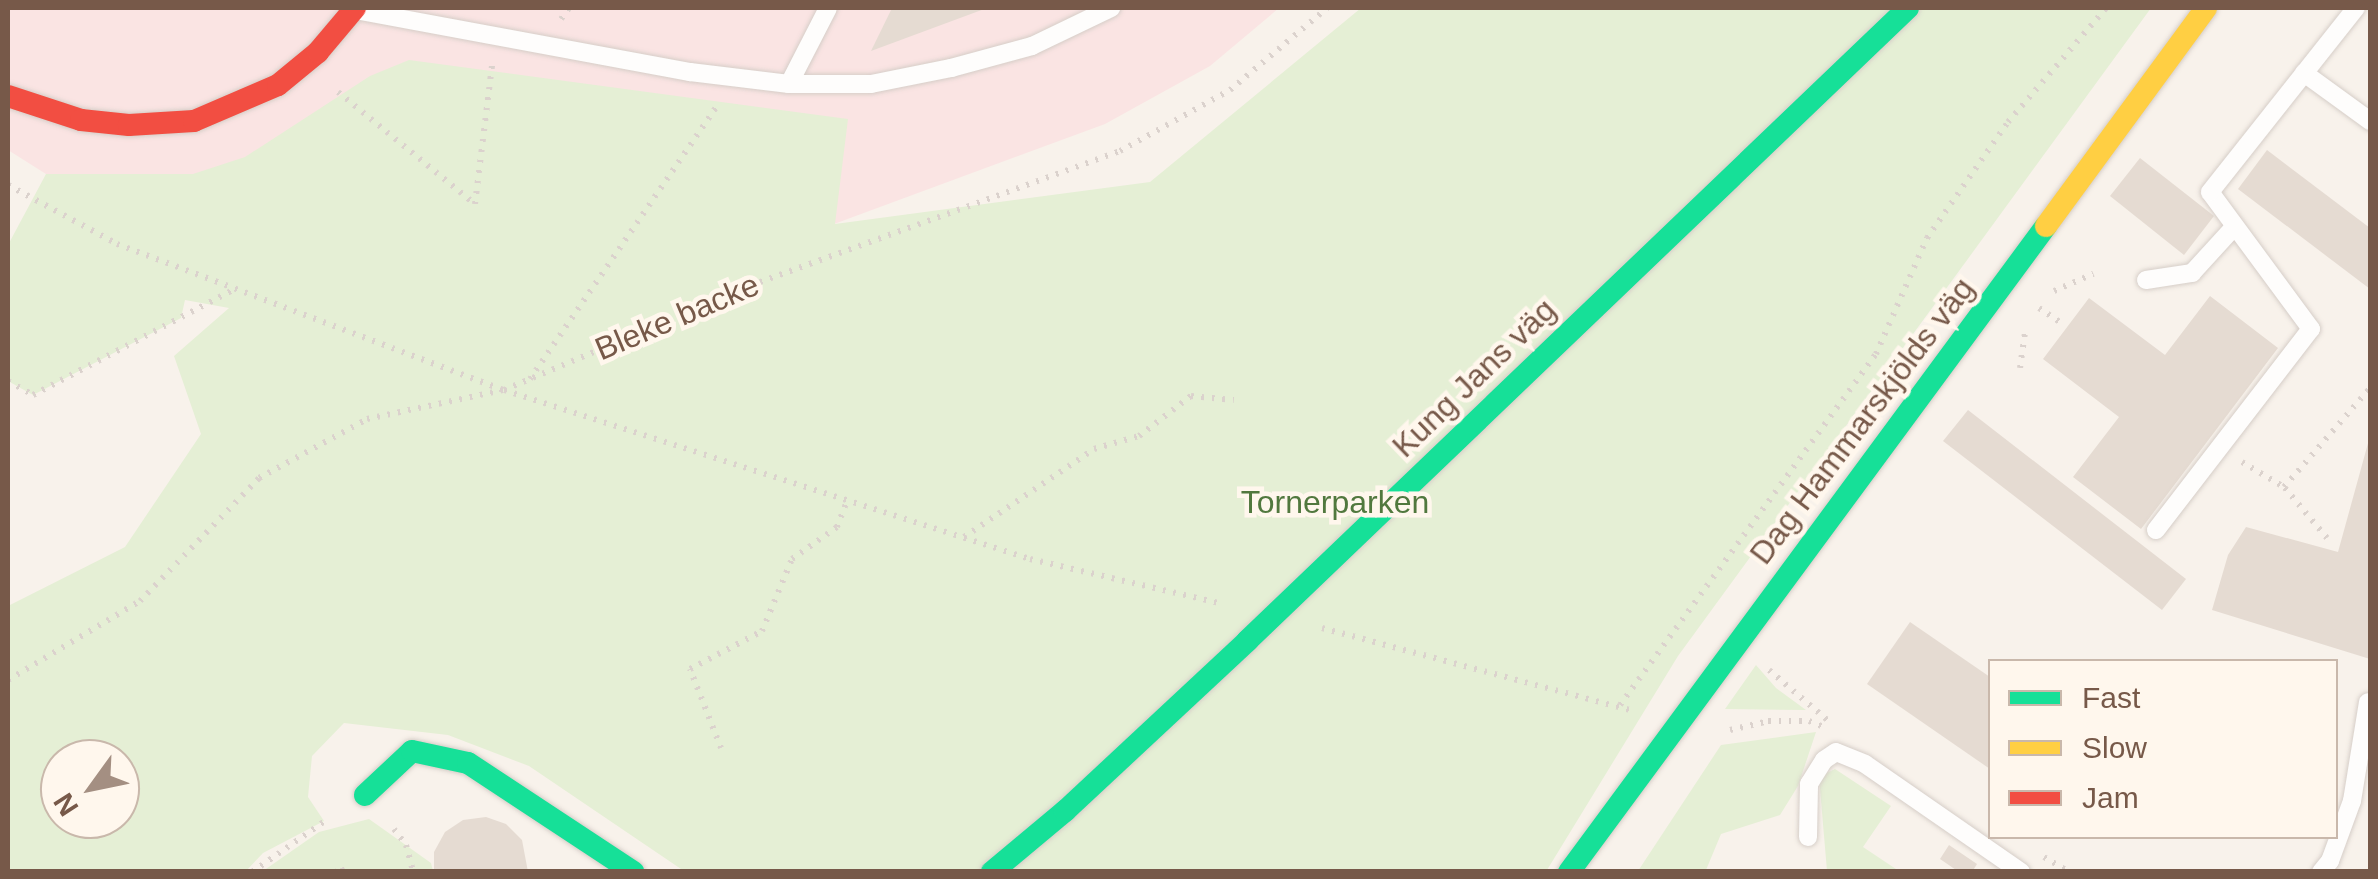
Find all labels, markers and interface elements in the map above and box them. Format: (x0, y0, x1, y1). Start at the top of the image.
street label: Bleke backe (589, 265, 765, 369)
street label: Dag Hammarskjölds väg (1742, 270, 1982, 572)
street label: Kung Jans väg (1385, 291, 1563, 465)
park label: Tornerparken (1241, 483, 1429, 521)
legend (1988, 659, 2338, 839)
text: Fast (2082, 681, 2140, 714)
text: Slow (2082, 731, 2147, 764)
north arrow (40, 739, 140, 839)
text: Jam (2082, 781, 2139, 814)
text: N (48, 788, 85, 821)

